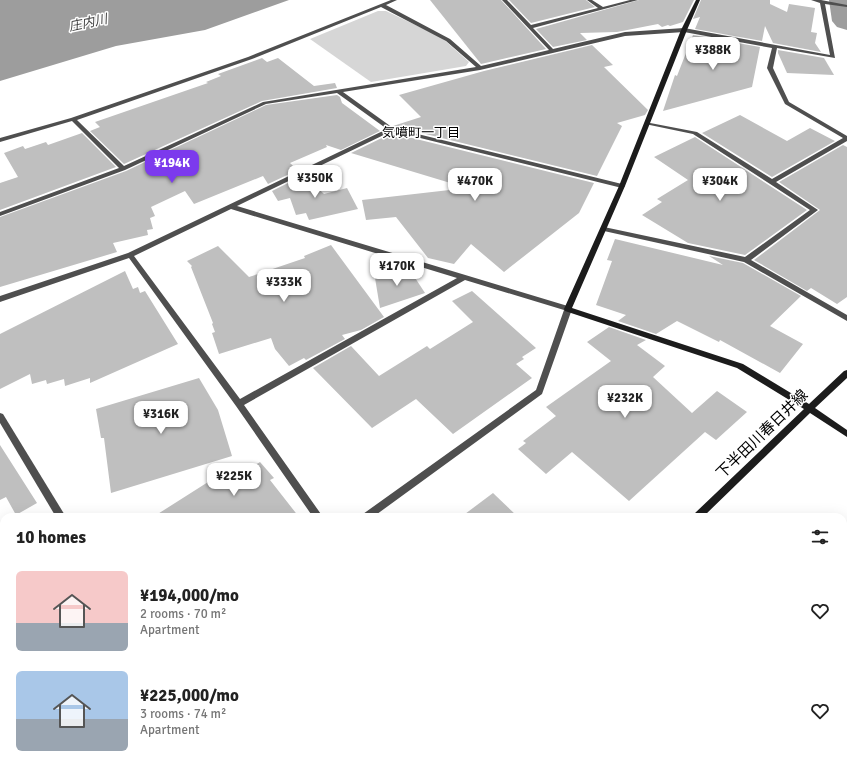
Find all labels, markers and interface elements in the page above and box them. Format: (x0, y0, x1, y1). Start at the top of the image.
water label: 庄内川 (67, 11, 111, 35)
pin: ¥388K (685, 37, 741, 71)
text: ¥388K (695, 42, 731, 58)
district label: 気噴町一丁目 (382, 125, 460, 141)
pin: ¥194K (144, 150, 200, 184)
text: ¥194K (154, 155, 190, 171)
pin: ¥350K (287, 165, 343, 199)
pin: ¥470K (447, 168, 503, 202)
pin: ¥304K (692, 168, 748, 202)
text: ¥350K (297, 170, 333, 186)
text: ¥470K (457, 173, 493, 189)
text: ¥304K (702, 173, 738, 189)
pin: ¥170K (369, 253, 425, 287)
text: ¥170K (379, 258, 415, 274)
pin: ¥333K (256, 269, 312, 303)
text: ¥333K (266, 274, 302, 290)
pin: ¥232K (597, 385, 653, 419)
street label: 下半田川春日井線 (713, 386, 811, 482)
text: ¥232K (607, 390, 643, 406)
pin: ¥316K (133, 401, 189, 435)
text: ¥316K (143, 406, 179, 422)
pin: ¥225K (206, 463, 262, 497)
text: ¥225K (216, 468, 252, 484)
icon: filters (809, 526, 831, 548)
text: 10 homes (16, 527, 86, 548)
text: ¥194,000/mo (140, 585, 239, 606)
icon: home (48, 587, 96, 635)
icon: heart (809, 600, 831, 622)
text: 2 rooms · 70 m² (140, 606, 226, 622)
text: Apartment (140, 622, 200, 638)
text: ¥225,000/mo (140, 685, 239, 706)
icon: home (48, 687, 96, 735)
icon: heart (809, 700, 831, 722)
text: 3 rooms · 74 m² (140, 706, 226, 722)
text: Apartment (140, 722, 200, 738)

